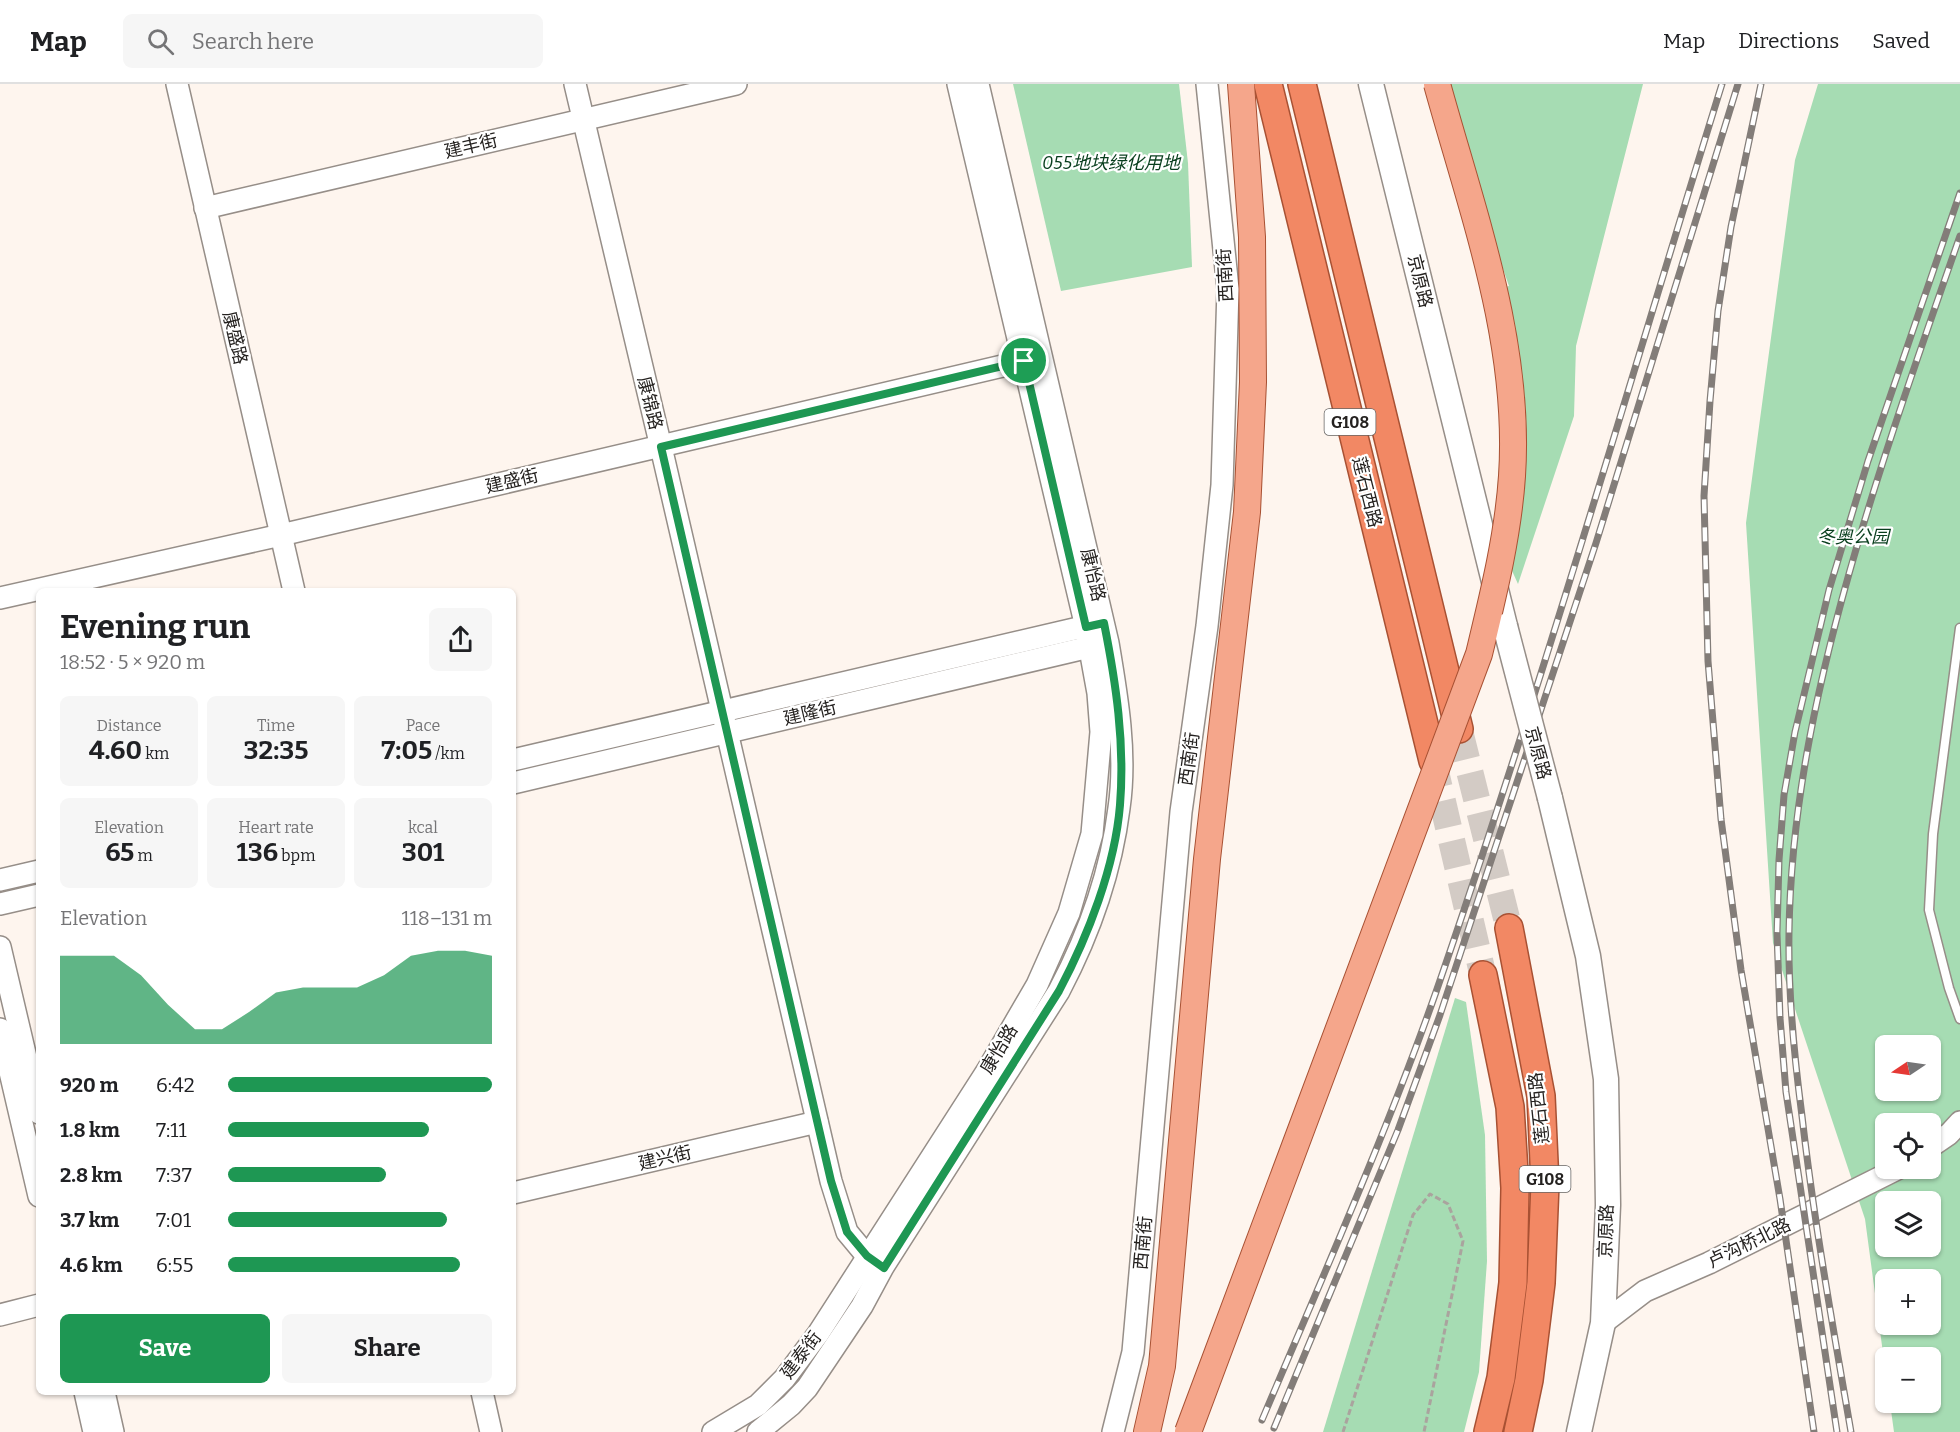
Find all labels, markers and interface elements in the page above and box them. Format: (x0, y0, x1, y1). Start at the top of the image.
search box (123, 14, 543, 68)
text: Map (30, 25, 87, 58)
icon: search (144, 25, 177, 58)
text: Search here (192, 28, 314, 55)
text: Map (1663, 28, 1705, 54)
text: Directions (1738, 28, 1839, 54)
text: Saved (1872, 28, 1930, 54)
street label: 建丰街 (442, 129, 500, 163)
park label: 055地块绿化用地 (1042, 152, 1182, 174)
street label: 西南街 (1213, 247, 1237, 303)
street label: 京原路 (1403, 252, 1437, 310)
street label: 康盛路 (218, 309, 252, 367)
pin (998, 335, 1049, 386)
icon: arrive (1007, 344, 1040, 377)
street label: 康锦路 (633, 374, 667, 432)
road number: G108 (1324, 409, 1376, 435)
street label: 莲石西路 (1348, 454, 1386, 530)
street label: 建盛街 (483, 464, 541, 498)
park label: 冬奥公园 (1817, 526, 1892, 548)
street label: 康怡路 (1076, 546, 1110, 604)
text: Evening run (60, 607, 250, 647)
button: share (429, 608, 492, 671)
text: 18:52 · 5 × 920 m (60, 650, 205, 674)
street label: 建隆街 (781, 696, 839, 730)
text: Distance (97, 716, 161, 735)
text: Time (257, 716, 295, 735)
text: Pace (406, 716, 440, 735)
street label: 京原路 (1520, 724, 1556, 782)
street label: 西南街 (1174, 731, 1204, 787)
text: 4.60 (89, 735, 142, 766)
text: 32:35 (244, 735, 308, 766)
text: 7:05 (381, 735, 432, 766)
text: km (142, 744, 169, 763)
text: /km (432, 744, 465, 763)
text: Elevation (94, 818, 164, 837)
text: Heart rate (238, 818, 314, 837)
text: kcal (408, 818, 438, 837)
text: 65 (105, 837, 134, 868)
text: 136 (237, 837, 278, 868)
text: 301 (402, 837, 444, 868)
text: m (134, 846, 153, 865)
text: bpm (278, 846, 315, 865)
text: Elevation (60, 906, 147, 930)
text: 118–131 m (402, 906, 492, 930)
street label: 康怡路 (976, 1020, 1022, 1078)
north arrow (1875, 1035, 1941, 1101)
map controls (1875, 1035, 1941, 1413)
street label: 莲石西路 (1524, 1071, 1554, 1145)
text: 920 m (60, 1073, 118, 1097)
text: 6:42 (156, 1073, 195, 1097)
button: locate (1875, 1113, 1941, 1179)
text: 1.8 km (60, 1118, 120, 1142)
text: 7:11 (156, 1118, 187, 1142)
street label: 建兴街 (636, 1141, 694, 1175)
text: 2.8 km (60, 1163, 122, 1187)
text: 7:37 (156, 1163, 192, 1187)
road number: G108 (1520, 1166, 1570, 1192)
button: layers (1875, 1191, 1941, 1257)
street label: 京原路 (1594, 1204, 1618, 1258)
text: 3.7 km (60, 1208, 119, 1232)
text: 7:01 (156, 1208, 191, 1232)
street label: 卢沟桥北路 (1704, 1213, 1794, 1273)
street label: 西南街 (1130, 1215, 1156, 1271)
text: 4.6 km (60, 1253, 123, 1277)
text: 6:55 (156, 1253, 193, 1277)
button: + (1875, 1269, 1941, 1335)
button: Save (60, 1314, 270, 1383)
button: Share (282, 1314, 492, 1383)
street label: 建泰街 (776, 1327, 826, 1383)
button: − (1875, 1347, 1941, 1413)

